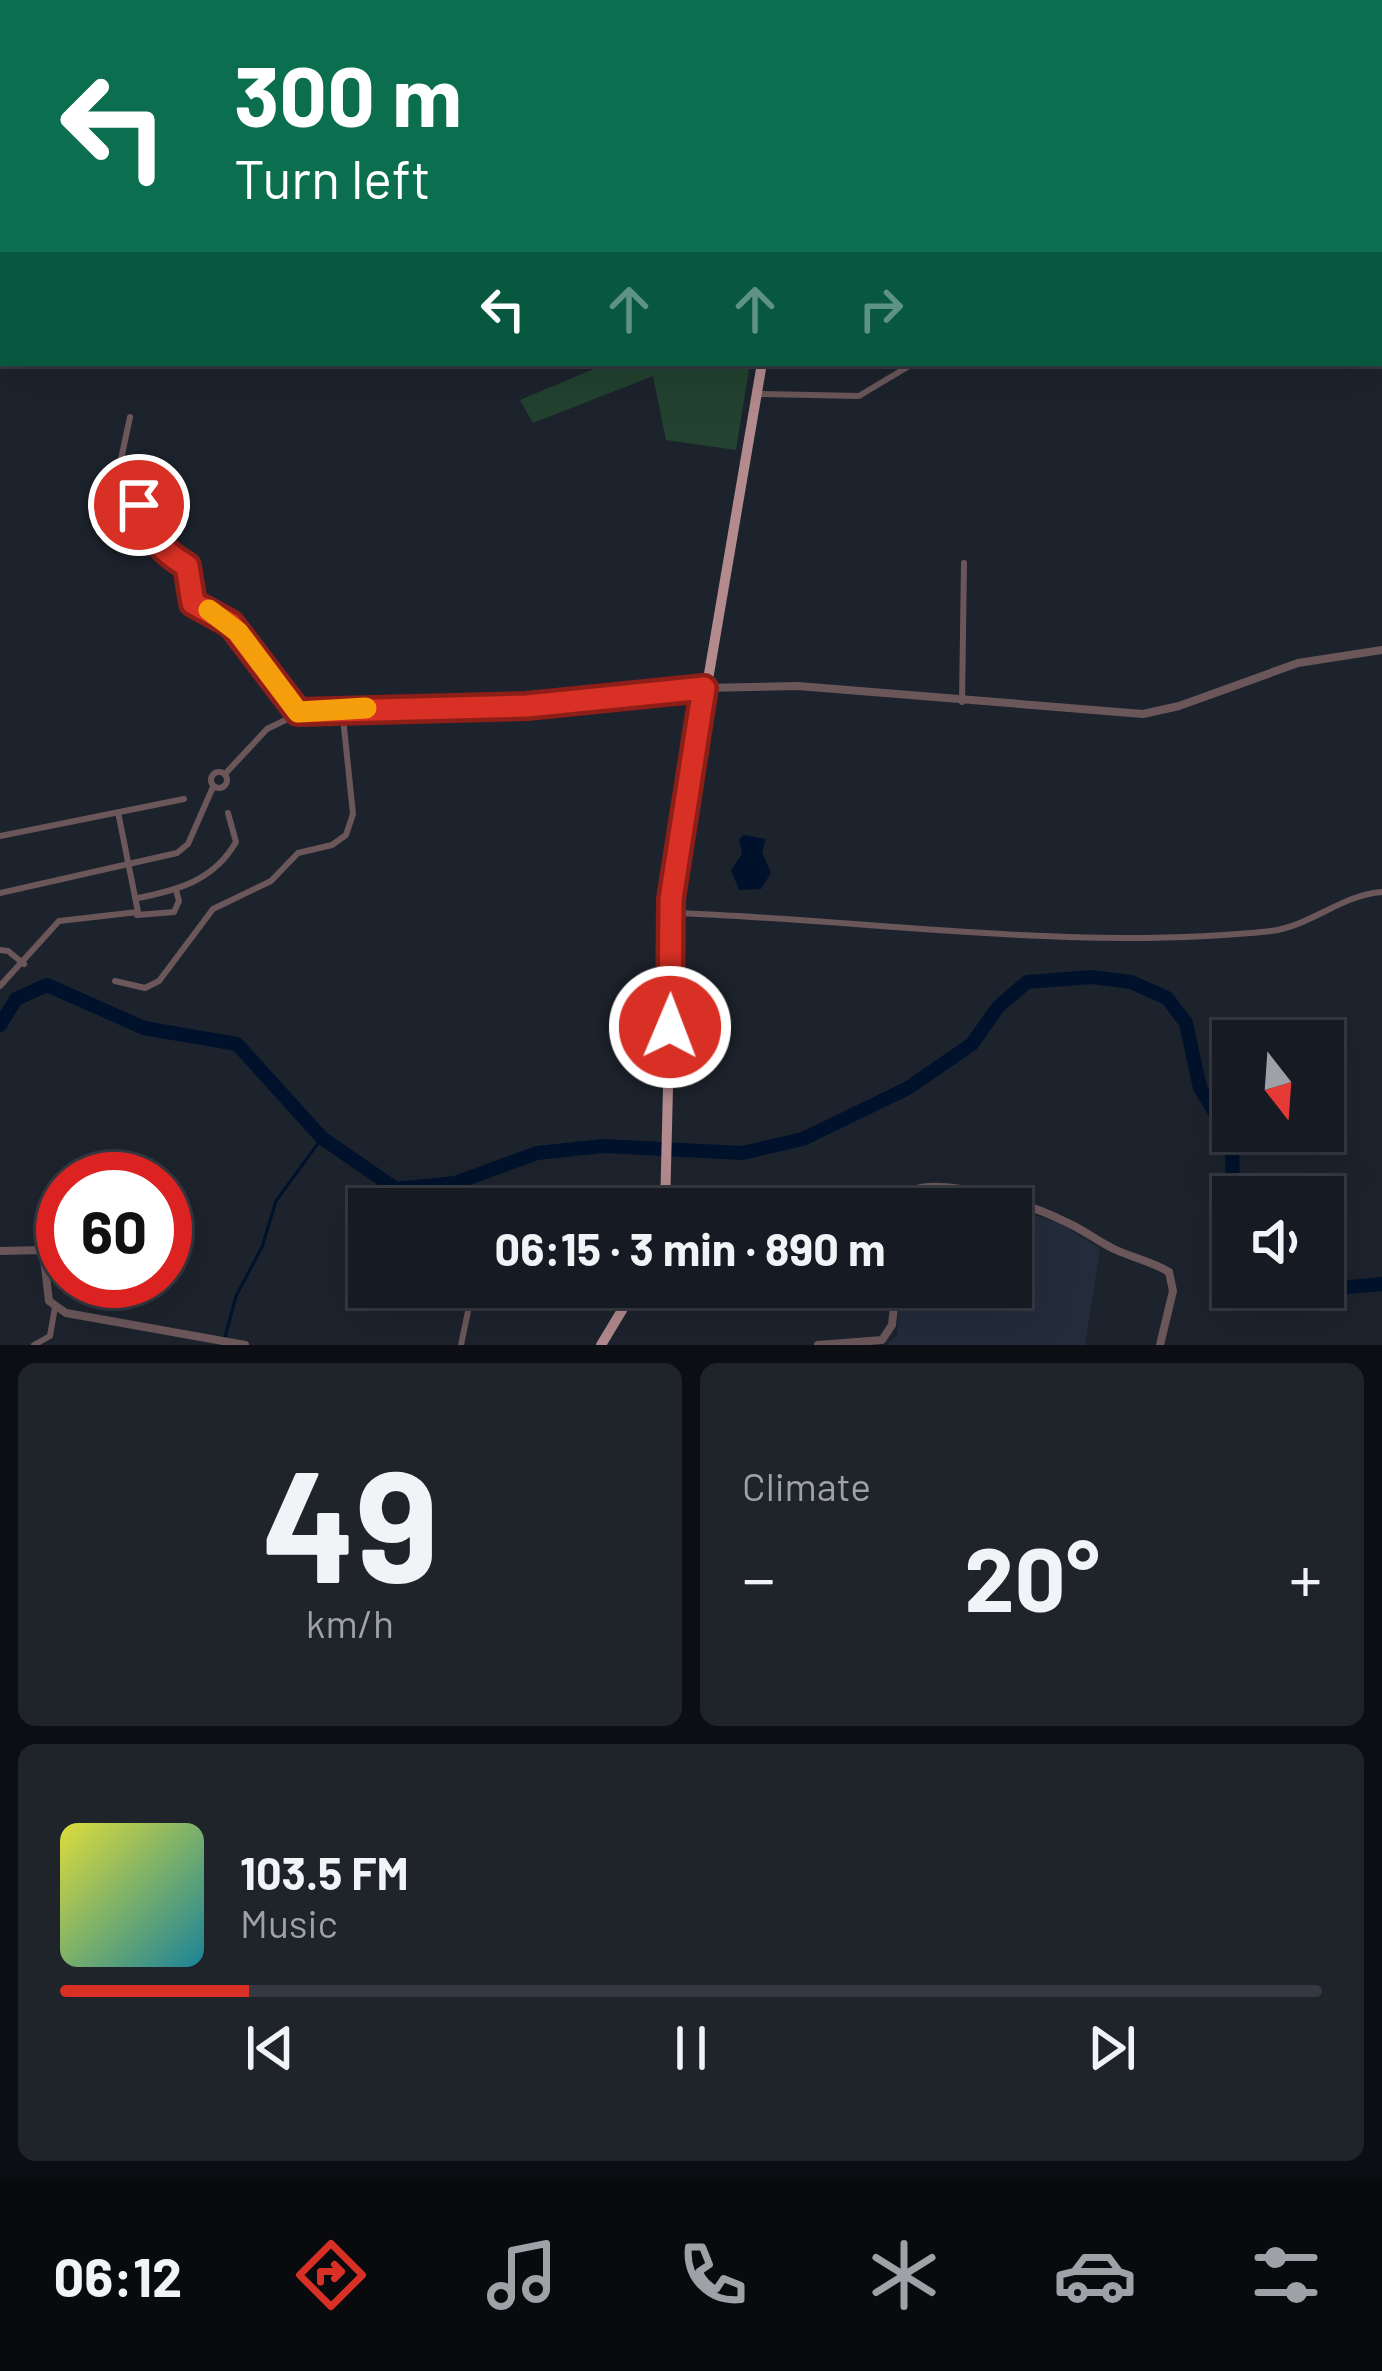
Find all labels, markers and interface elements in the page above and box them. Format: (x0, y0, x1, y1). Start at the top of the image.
text: 300 m (234, 43, 462, 144)
icon: left (36, 48, 192, 204)
text: Turn left (234, 145, 431, 210)
icon: left (470, 276, 536, 342)
icon: ahead (596, 276, 662, 342)
icon: ahead (722, 276, 788, 342)
icon: right (848, 276, 914, 342)
pin (88, 454, 190, 556)
icon: arrive (106, 472, 172, 538)
position arrow (607, 964, 733, 1090)
north arrow (1212, 1020, 1344, 1152)
map controls (1212, 1020, 1344, 1308)
speed limit sign: 60 (36, 1152, 192, 1308)
button: sound (1212, 1176, 1344, 1308)
text: 06:15 · 3 min · 890 m (495, 1221, 885, 1275)
text: 49 (261, 1427, 439, 1614)
text: Climate (742, 1462, 871, 1509)
text: 20° (964, 1522, 1100, 1630)
text: − (742, 1537, 775, 1616)
text: + (1289, 1537, 1322, 1616)
text: km/h (306, 1599, 394, 1646)
text: 103.5 FM (240, 1845, 409, 1899)
text: Music (240, 1899, 338, 1946)
icon: previous (237, 2015, 303, 2081)
icon: pause (658, 2015, 724, 2081)
icon: next (1079, 2015, 1145, 2081)
icon: directions (289, 2233, 373, 2317)
icon: music (480, 2233, 564, 2317)
icon: phone (671, 2233, 755, 2317)
icon: climate (862, 2233, 946, 2317)
icon: car (1053, 2233, 1137, 2317)
icon: filters (1244, 2233, 1328, 2317)
text: 06:12 (54, 2243, 182, 2308)

